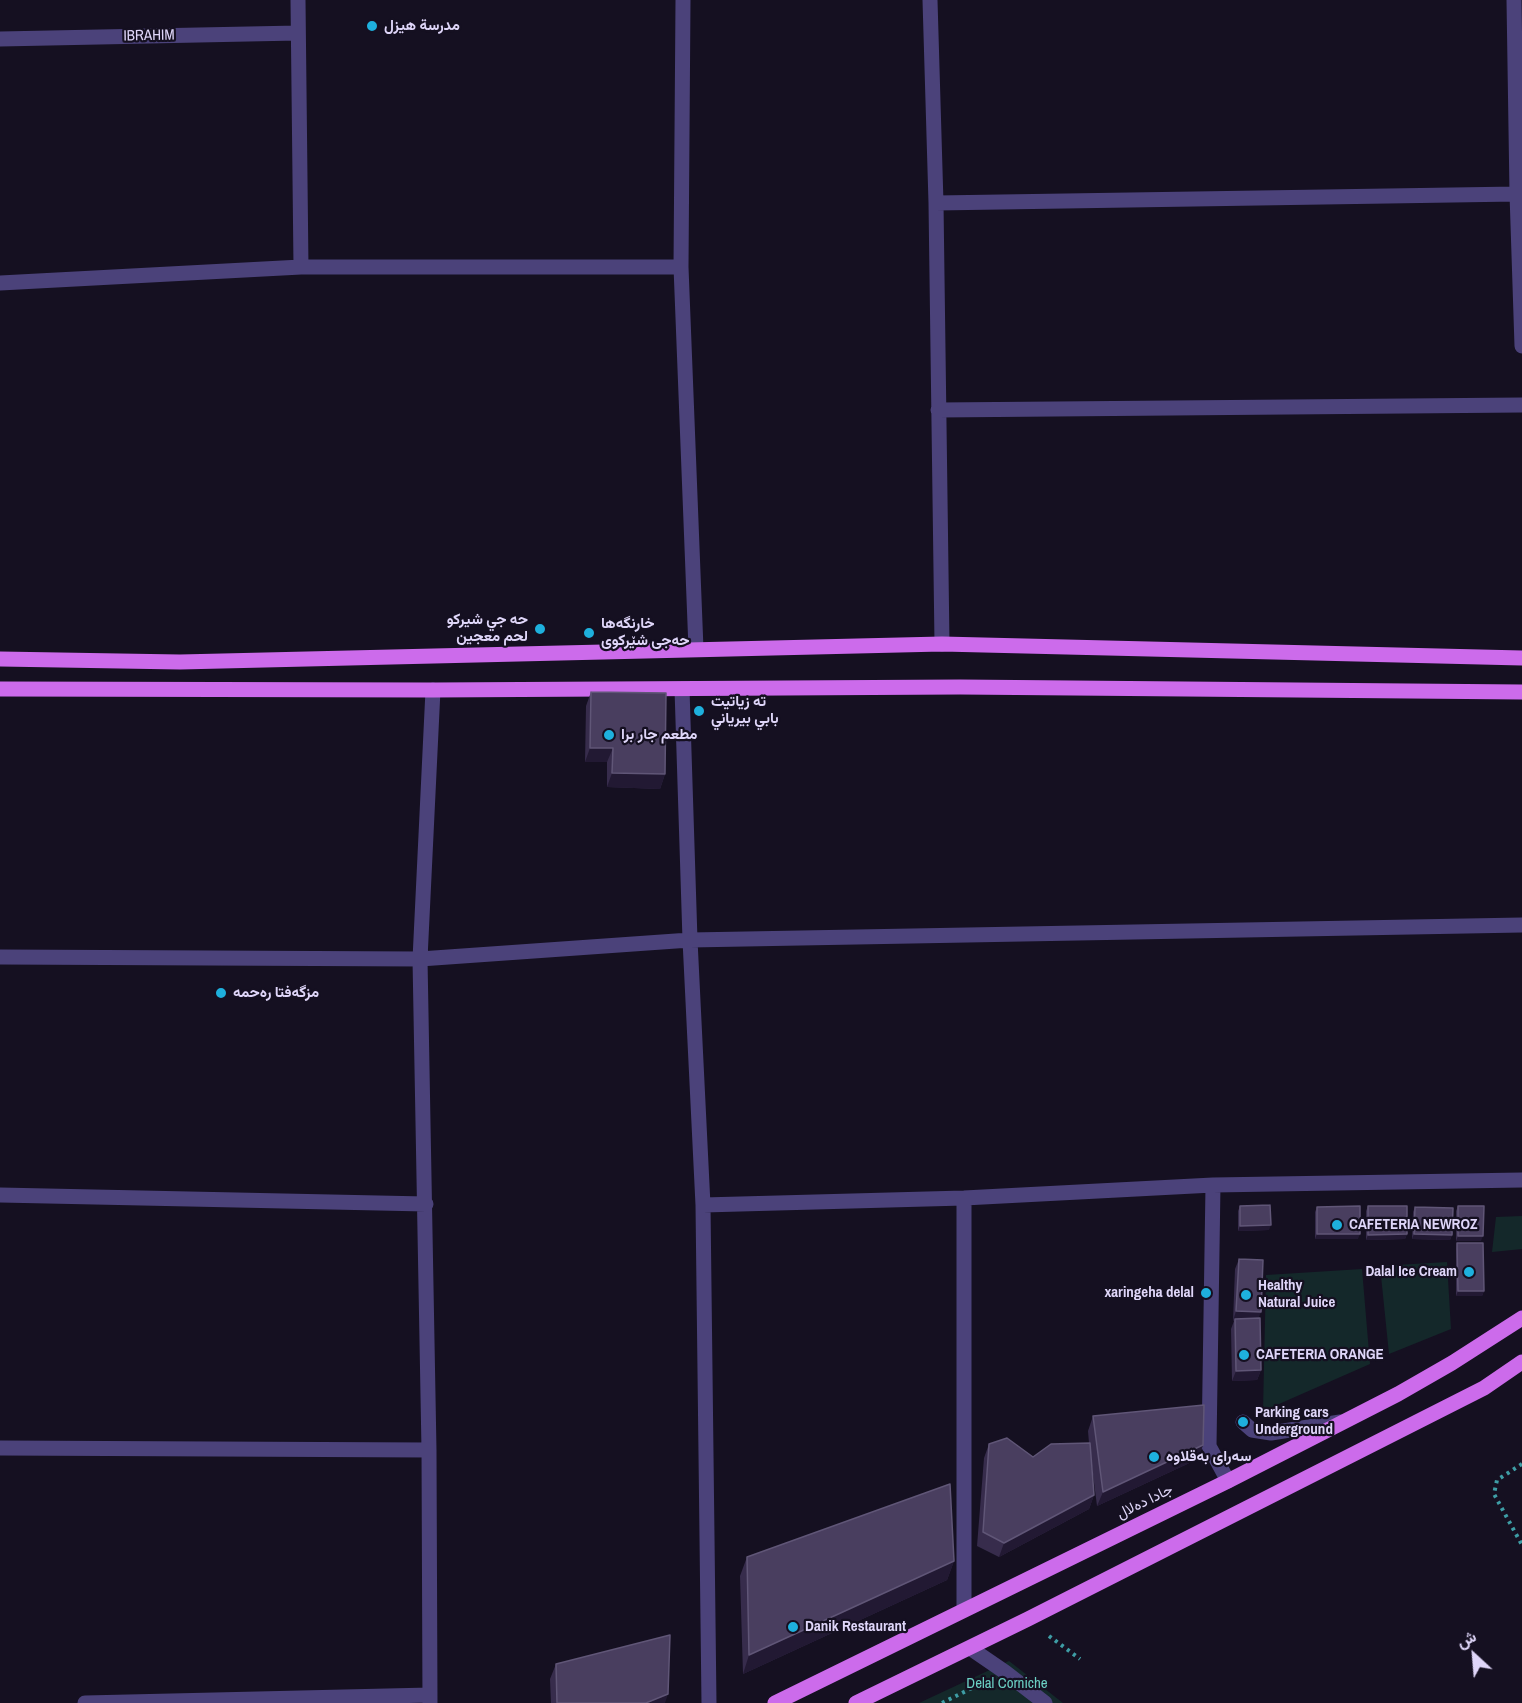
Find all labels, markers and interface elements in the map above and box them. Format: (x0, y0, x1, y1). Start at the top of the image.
place label: مدرسة هيزل (384, 17, 460, 35)
marker: مدرسة هيزل (365, 19, 379, 33)
street label: IBRAHIM (123, 27, 175, 45)
place label: حه جي شيركو لحم معجين (447, 611, 528, 646)
place label: خارنگەها حەجى شێركوى (601, 615, 690, 650)
marker: حه جي شيركو لحم معجين (533, 622, 547, 636)
marker: خارنگەها حەجى شێركوى (582, 626, 596, 640)
place label: ته زياتيت بابي بيرياني (711, 693, 779, 728)
marker: ته زياتيت بابي بيرياني (692, 704, 706, 718)
place label: مطعم جار برا (621, 726, 697, 744)
marker: مطعم جار برا (602, 728, 616, 742)
place label: مزگەفتا رەحمە (233, 984, 319, 1002)
marker: مزگەفتا رەحمە (214, 986, 228, 1000)
place label: CAFETERIA NEWROZ (1349, 1216, 1477, 1234)
marker: CAFETERIA NEWROZ (1330, 1218, 1344, 1232)
place label: Dalal Ice Cream (1365, 1263, 1457, 1281)
marker: Dalal Ice Cream (1462, 1265, 1476, 1279)
place label: Healthy Natural Juice (1258, 1277, 1335, 1312)
place label: xaringeha delal (1104, 1284, 1194, 1302)
marker: xaringeha delal (1199, 1286, 1213, 1300)
marker: Healthy Natural Juice (1239, 1288, 1253, 1302)
place label: CAFETERIA ORANGE (1256, 1346, 1384, 1364)
marker: CAFETERIA ORANGE (1237, 1348, 1251, 1362)
place label: Parking cars Underground (1255, 1404, 1333, 1439)
marker: Parking cars Underground (1236, 1415, 1250, 1429)
place label: سەراى بەقلاوە (1166, 1448, 1251, 1466)
marker: سەراى بەقلاوە (1147, 1450, 1161, 1464)
street label: جادا دەلال (1114, 1481, 1176, 1523)
place label: Danik Restaurant (805, 1618, 906, 1636)
marker: Danik Restaurant (786, 1620, 800, 1634)
north arrow (1444, 1625, 1504, 1685)
text: ش (1453, 1625, 1480, 1653)
park label: Delal Corniche (966, 1675, 1048, 1693)

